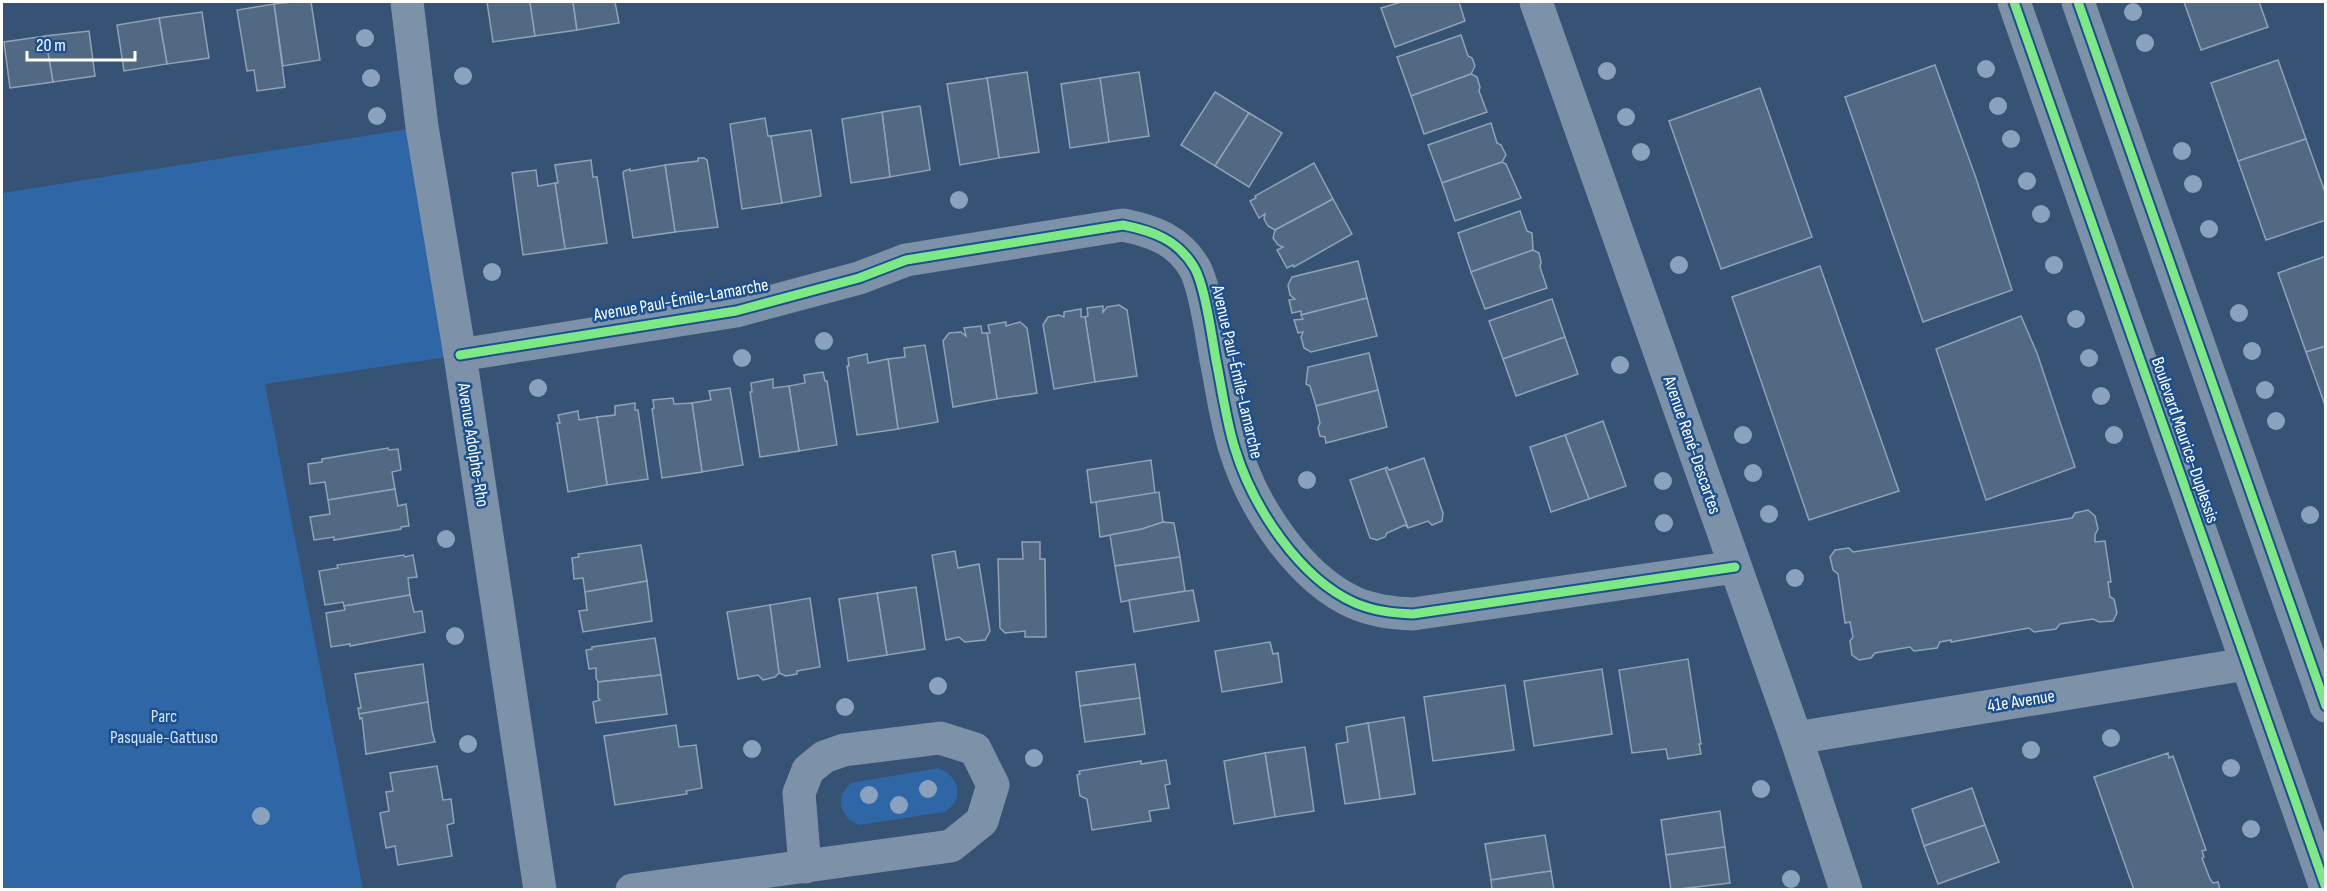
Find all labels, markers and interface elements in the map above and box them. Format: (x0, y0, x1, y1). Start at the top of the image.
scale bar (27, 24, 135, 62)
text: 20 m (36, 35, 66, 56)
street label: Avenue Paul-Émile-Lamarche (591, 274, 770, 326)
street label: Avenue Paul-Émile-Lamarche (1207, 282, 1267, 461)
street label: Boulevard Maurice-Duplessis (2147, 354, 2223, 526)
street label: Avenue René-Descartes (1658, 372, 1725, 517)
street label: Avenue Adolphe-Rho (453, 381, 493, 508)
street label: 41e Avenue (1986, 685, 2056, 717)
park label: Parc Pasquale-Gattuso (110, 706, 218, 748)

